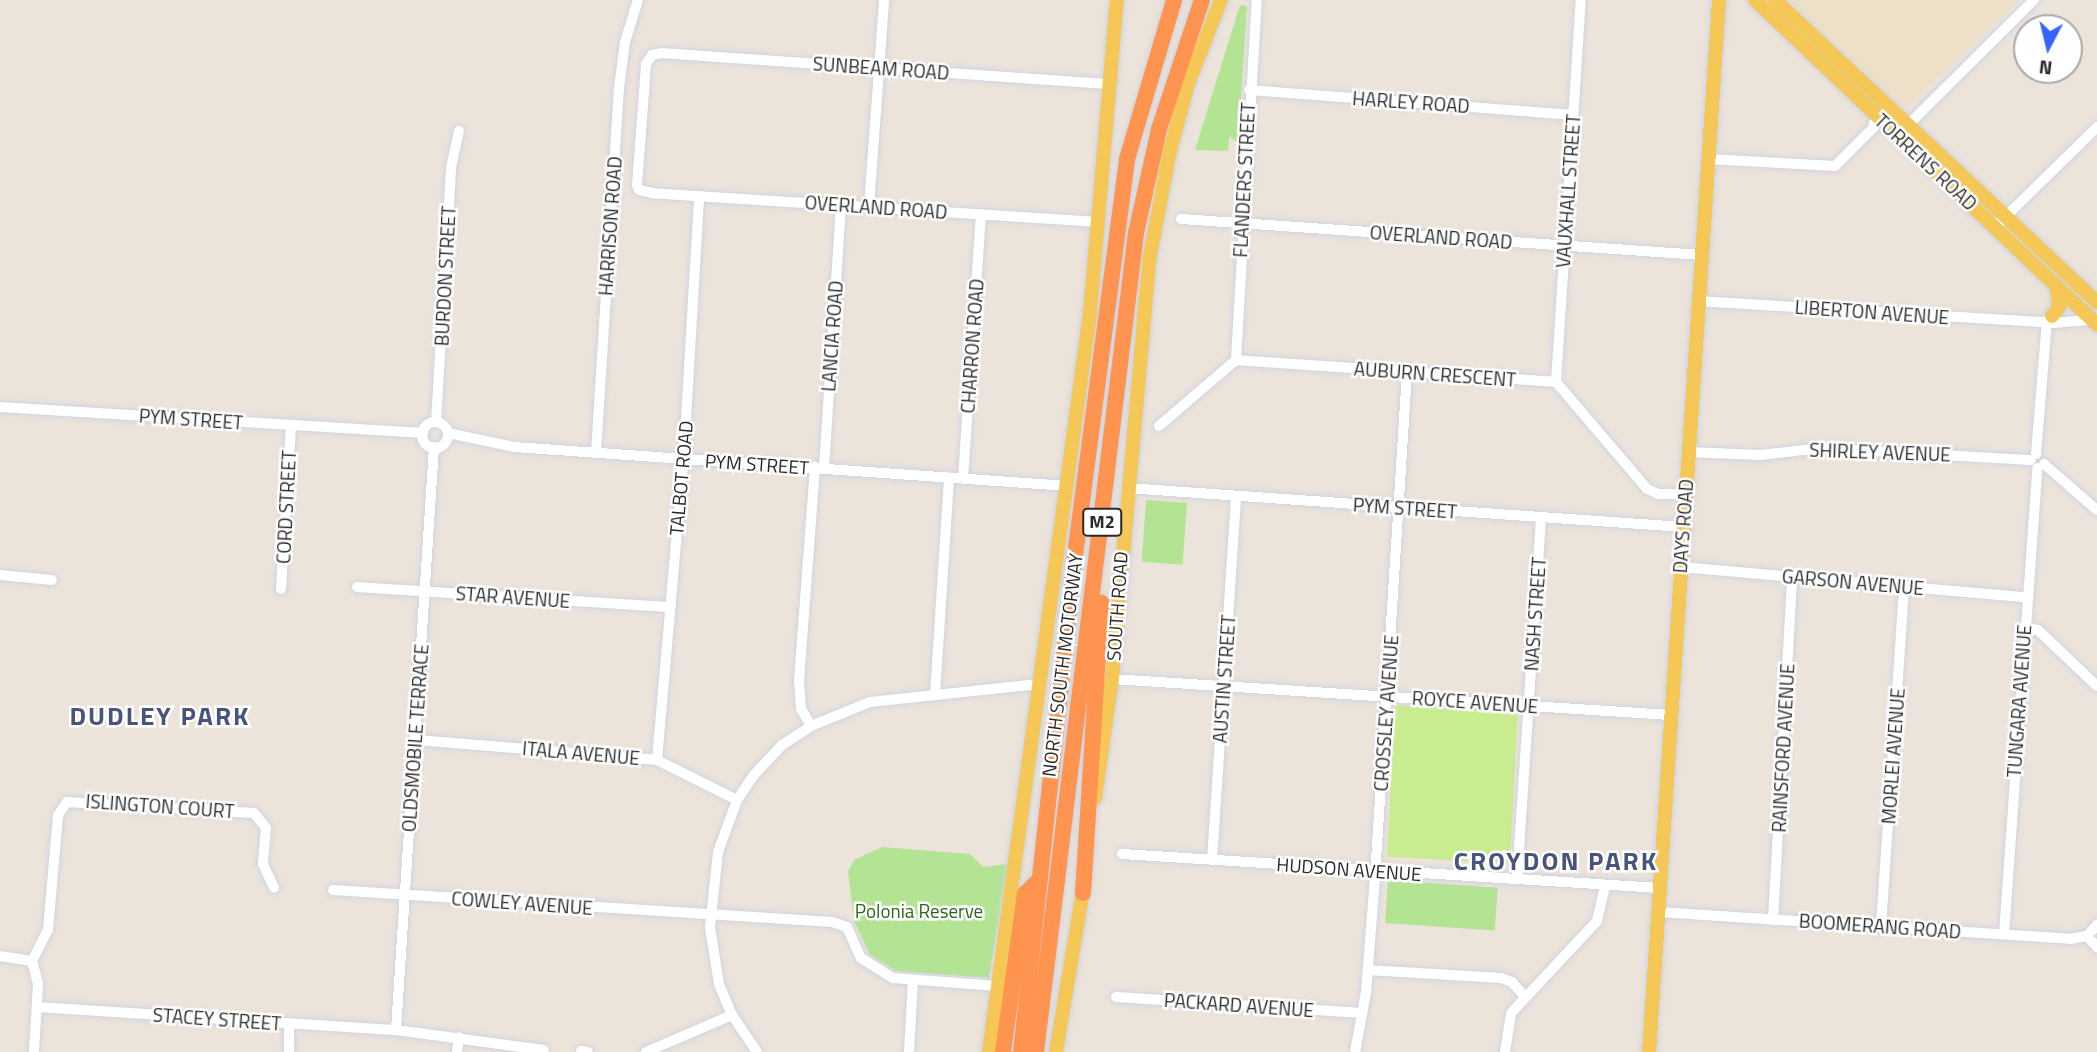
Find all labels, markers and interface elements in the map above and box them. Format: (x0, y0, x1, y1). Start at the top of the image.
north arrow (2013, 14, 2083, 84)
street label: SUNBEAM ROAD (812, 52, 950, 84)
text: N (2037, 53, 2054, 84)
street label: HARLEY ROAD (1352, 87, 1470, 117)
street label: FLANDERS STREET (1229, 102, 1259, 258)
street label: TORRENS ROAD (1870, 109, 1982, 215)
street label: VAUXHALL STREET (1551, 113, 1585, 269)
street label: HARRISON ROAD (594, 156, 626, 296)
street label: OVERLAND ROAD (804, 191, 948, 223)
street label: BURDON STREET (430, 205, 460, 347)
street label: OVERLAND ROAD (1369, 221, 1513, 253)
street label: CHARRON ROAD (956, 278, 988, 414)
street label: LANCIA ROAD (817, 280, 847, 392)
street label: LIBERTON AVENUE (1794, 295, 1950, 329)
street label: AUBURN CRESCENT (1353, 357, 1517, 391)
street label: PYM STREET (138, 404, 244, 434)
street label: TALBOT ROAD (665, 420, 697, 536)
street label: SHIRLEY AVENUE (1809, 438, 1951, 466)
street label: PYM STREET (704, 449, 810, 479)
street label: CORD STREET (272, 450, 300, 564)
street label: DAYS ROAD (1668, 478, 1698, 574)
street label: PYM STREET (1352, 493, 1458, 523)
road number: M2 (1081, 508, 1123, 536)
street label: SOUTH ROAD (1102, 551, 1132, 661)
street label: NORTH SOUTH MOTORWAY (1037, 552, 1087, 778)
street label: NASH STREET (1520, 556, 1550, 672)
street label: GARSON AVENUE (1781, 564, 1925, 600)
street label: STAR AVENUE (455, 582, 571, 612)
street label: AUSTIN STREET (1208, 614, 1240, 744)
street label: TUNGARA AVENUE (2002, 624, 2036, 778)
street label: CROSSLEY AVENUE (1369, 634, 1403, 792)
street label: OLDSMOBILE TERRACE (397, 643, 433, 833)
street label: RAINSFORD AVENUE (1767, 663, 1799, 833)
street label: ROYCE AVENUE (1411, 686, 1539, 718)
street label: MORLEI AVENUE (1877, 687, 1909, 825)
district label: DUDLEY PARK (71, 700, 249, 732)
street label: ITALA AVENUE (521, 737, 641, 769)
street label: ISLINGTON COURT (85, 789, 235, 823)
district label: CROYDON PARK (1455, 845, 1657, 877)
street label: HUDSON AVENUE (1276, 853, 1422, 885)
street label: COWLEY AVENUE (451, 887, 593, 919)
park label: Polonia Reserve (855, 900, 983, 922)
street label: BOOMERANG ROAD (1798, 909, 1962, 943)
street label: PACKARD AVENUE (1163, 988, 1315, 1022)
street label: STACEY STREET (152, 1003, 282, 1035)

